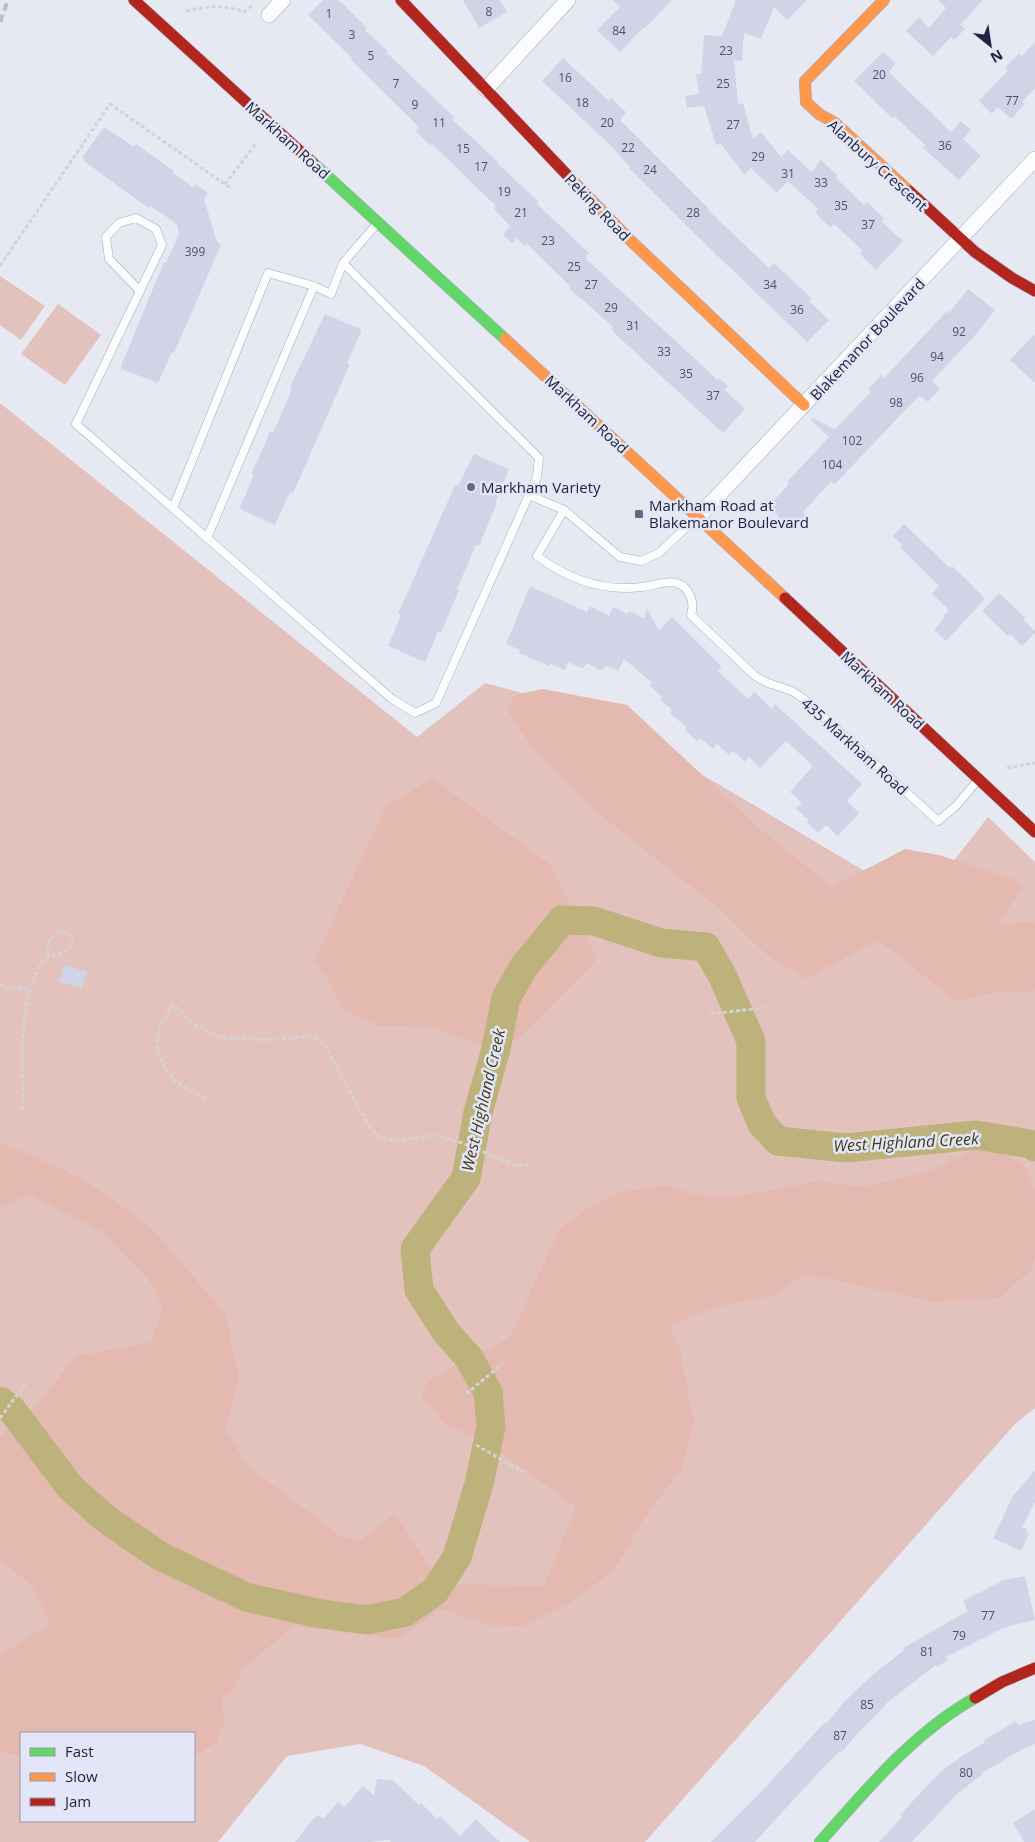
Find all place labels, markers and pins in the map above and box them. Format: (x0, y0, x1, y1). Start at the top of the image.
place label: Markham Variety (481, 477, 601, 497)
marker: Markham Variety (465, 481, 477, 493)
place label: Markham Road at Blakemanor Boulevard (649, 495, 809, 532)
marker: Markham Road at Blakemanor Boulevard (633, 508, 645, 520)

